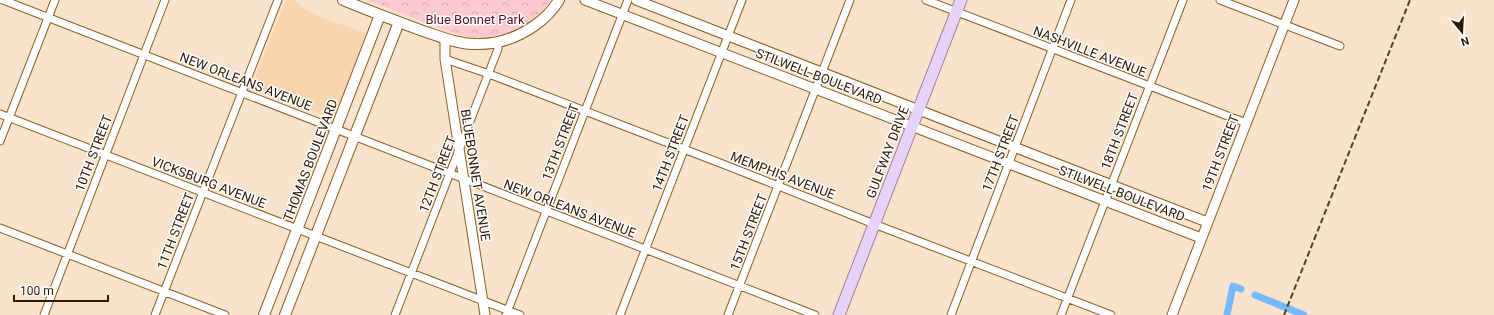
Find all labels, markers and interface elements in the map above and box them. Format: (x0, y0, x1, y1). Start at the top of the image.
park label: Blue Bonnet Park (426, 12, 525, 27)
north arrow (1442, 12, 1482, 52)
street label: NASHVILLE AVENUE (1031, 23, 1149, 80)
text: N (1459, 34, 1471, 48)
street label: STILWELL BOULEVARD (754, 45, 884, 107)
street label: NEW ORLEANS AVENUE (178, 49, 314, 114)
street label: 18TH STREET (1098, 90, 1141, 172)
street label: THOMAS BOULEVARD (280, 97, 341, 223)
street label: 13TH STREET (539, 101, 582, 183)
street label: GULFWAY DRIVE (863, 104, 912, 200)
street label: BLUEBONNET AVENUE (458, 108, 493, 242)
street label: 10TH STREET (72, 112, 115, 194)
street label: 14TH STREET (649, 112, 692, 194)
street label: 17TH STREET (979, 112, 1022, 194)
street label: 19TH STREET (1199, 112, 1242, 194)
street label: 12TH STREET (416, 133, 459, 215)
street label: MEMPHIS AVENUE (728, 149, 837, 202)
street label: VICKSBURG AVENUE (149, 154, 268, 211)
street label: STILWELL BOULEVARD (1057, 162, 1187, 224)
street label: NEW ORLEANS AVENUE (502, 176, 638, 241)
street label: 11TH STREET (154, 190, 197, 272)
street label: 15TH STREET (727, 191, 770, 273)
scale bar (14, 277, 108, 303)
text: 100 m (20, 284, 54, 298)

